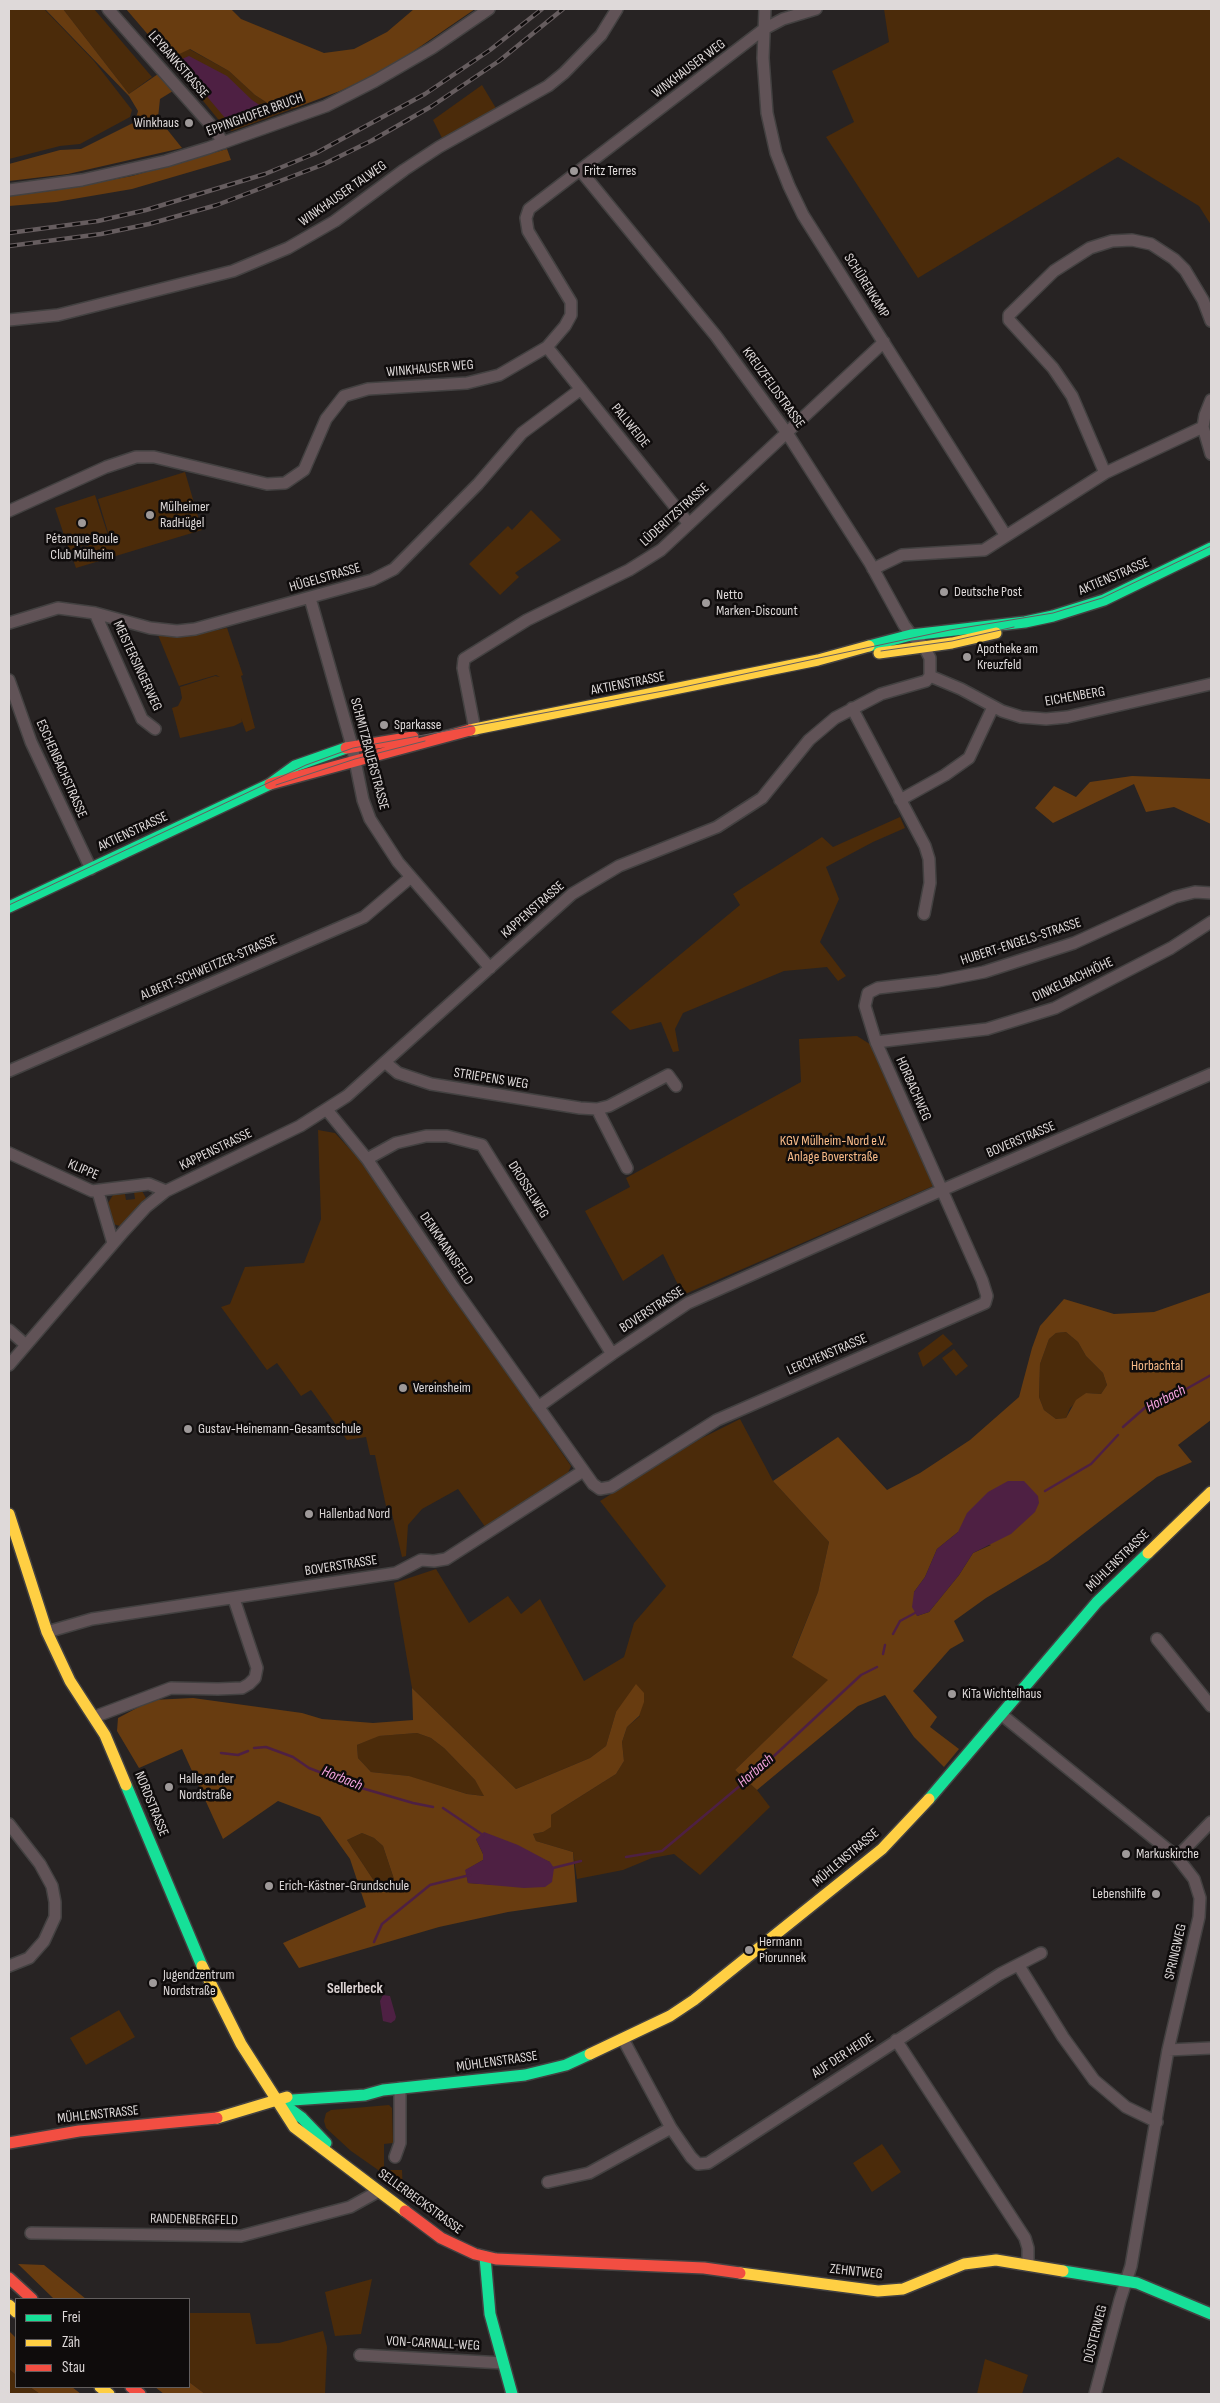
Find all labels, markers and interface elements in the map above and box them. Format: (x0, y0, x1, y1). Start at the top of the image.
street label: LEYBANKSTRASSE (144, 28, 212, 102)
street label: WINKHAUSER WEG (649, 36, 729, 102)
street label: EPPINGHOFER BRUCH (204, 90, 306, 140)
place label: Winkhaus (134, 115, 179, 131)
marker: Winkhaus (183, 117, 195, 129)
street label: WINKHAUSER TALWEG (296, 158, 390, 230)
place label: Fritz Terres (584, 163, 636, 179)
marker: Fritz Terres (568, 165, 580, 177)
street label: SCHÜRENKAMP (840, 251, 892, 321)
street label: KREUZFELDSTRASSE (738, 344, 808, 432)
street label: WINKHAUSER WEG (386, 357, 474, 381)
street label: PALLWEIDE (607, 401, 653, 451)
street label: LÜDERITZSTRASSE (637, 480, 713, 550)
place label: Mülheimer RadHügel (160, 499, 210, 532)
marker: Mülheimer RadHügel (144, 509, 156, 521)
marker: Pétanque Boule Club Mülheim (76, 517, 88, 529)
place label: Pétanque Boule Club Mülheim (46, 531, 118, 564)
street label: AKTIENSTRASSE (1076, 555, 1152, 599)
street label: HÜGELSTRASSE (287, 560, 363, 596)
place label: Deutsche Post (954, 584, 1022, 600)
marker: Deutsche Post (938, 586, 950, 598)
place label: Netto Marken-Discount (716, 587, 798, 620)
marker: Netto Marken-Discount (700, 597, 712, 609)
street label: MEISTERSINGERWEG (109, 618, 165, 714)
place label: Apotheke am Kreuzfeld (977, 641, 1038, 674)
marker: Apotheke am Kreuzfeld (961, 651, 973, 663)
street label: AKTIENSTRASSE (589, 669, 667, 699)
street label: EICHENBERG (1044, 683, 1106, 711)
street label: SCHMITZBAUERSTRASSE (346, 696, 392, 812)
street label: ESCHENBACHSTRASSE (32, 717, 90, 821)
place label: Sparkasse (394, 717, 441, 733)
marker: Sparkasse (378, 719, 390, 731)
street label: AKTIENSTRASSE (95, 808, 171, 856)
street label: KAPPENSTRASSE (498, 878, 568, 942)
street label: HUBERT-ENGELS-STRASSE (959, 915, 1083, 969)
street label: ALBERT-SCHWEITZER-STRASSE (138, 932, 280, 1004)
street label: DINKELBACHHÖHE (1030, 954, 1116, 1006)
street label: HORBACHWEG (891, 1054, 935, 1124)
street label: STRIEPENS WEG (452, 1065, 530, 1093)
street label: BOVERSTRASSE (984, 1118, 1058, 1162)
street label: KAPPENSTRASSE (177, 1125, 255, 1175)
park label: KGV Mülheim-Nord e.V. Anlage Boverstraße (780, 1133, 886, 1166)
street label: KLIPPE (65, 1156, 101, 1184)
street label: DROSSELWEG (504, 1158, 552, 1222)
street label: DENKMANNSFELD (416, 1209, 476, 1289)
street label: BOVERSTRASSE (617, 1283, 687, 1337)
street label: LERCHENSTRASSE (784, 1331, 870, 1379)
park label: Horbachtal (1131, 1358, 1183, 1374)
place label: Vereinsheim (413, 1380, 471, 1396)
water label: Horbach (1143, 1381, 1189, 1417)
marker: Vereinsheim (397, 1382, 409, 1394)
place label: Gustav-Heinemann-Gesamtschule (198, 1421, 361, 1437)
marker: Gustav-Heinemann-Gesamtschule (182, 1423, 194, 1435)
place label: Hallenbad Nord (319, 1506, 390, 1522)
marker: Hallenbad Nord (303, 1508, 315, 1520)
street label: MÜHLENSTRASSE (1083, 1527, 1153, 1595)
street label: BOVERSTRASSE (304, 1552, 378, 1580)
place label: KiTa Wichtelhaus (962, 1686, 1041, 1702)
marker: KiTa Wichtelhaus (946, 1688, 958, 1700)
water label: Horbach (734, 1750, 778, 1792)
water label: Horbach (319, 1763, 365, 1795)
street label: NORDSTRASSE (130, 1769, 172, 1839)
place label: Halle an der Nordstraße (179, 1771, 234, 1804)
marker: Halle an der Nordstraße (163, 1781, 175, 1793)
street label: MÜHLENSTRASSE (809, 1825, 883, 1891)
place label: Markuskirche (1136, 1846, 1199, 1862)
marker: Markuskirche (1120, 1848, 1132, 1860)
place label: Erich-Kästner-Grundschule (279, 1878, 409, 1894)
marker: Erich-Kästner-Grundschule (263, 1880, 275, 1892)
place label: Lebenshilfe (1092, 1886, 1146, 1902)
marker: Lebenshilfe (1150, 1888, 1162, 1900)
street label: SPRINGWEG (1161, 1922, 1191, 1982)
place label: Hermann Piorunnek (759, 1934, 806, 1966)
marker: Hermann Piorunnek (743, 1944, 755, 1956)
place label: Jugendzentrum Nordstraße (163, 1967, 234, 2000)
marker: Jugendzentrum Nordstraße (147, 1977, 159, 1989)
district label: Sellerbeck (327, 1980, 383, 1998)
street label: AUF DER HEIDE (809, 2030, 877, 2082)
street label: MÜHLENSTRASSE (455, 2048, 539, 2076)
street label: MÜHLENSTRASSE (56, 2102, 140, 2128)
street label: SELLERBECKSTRASSE (374, 2166, 466, 2238)
street label: RANDENBERGFELD (150, 2211, 238, 2229)
street label: ZEHNTWEG (829, 2261, 883, 2283)
legend (15, 2298, 190, 2388)
street label: DÜSTERWEG (1081, 2303, 1111, 2365)
text: Frei (62, 2308, 81, 2327)
text: Zäh (62, 2333, 80, 2352)
street label: VON-CARNALL-WEG (386, 2333, 480, 2355)
text: Stau (62, 2358, 85, 2377)

